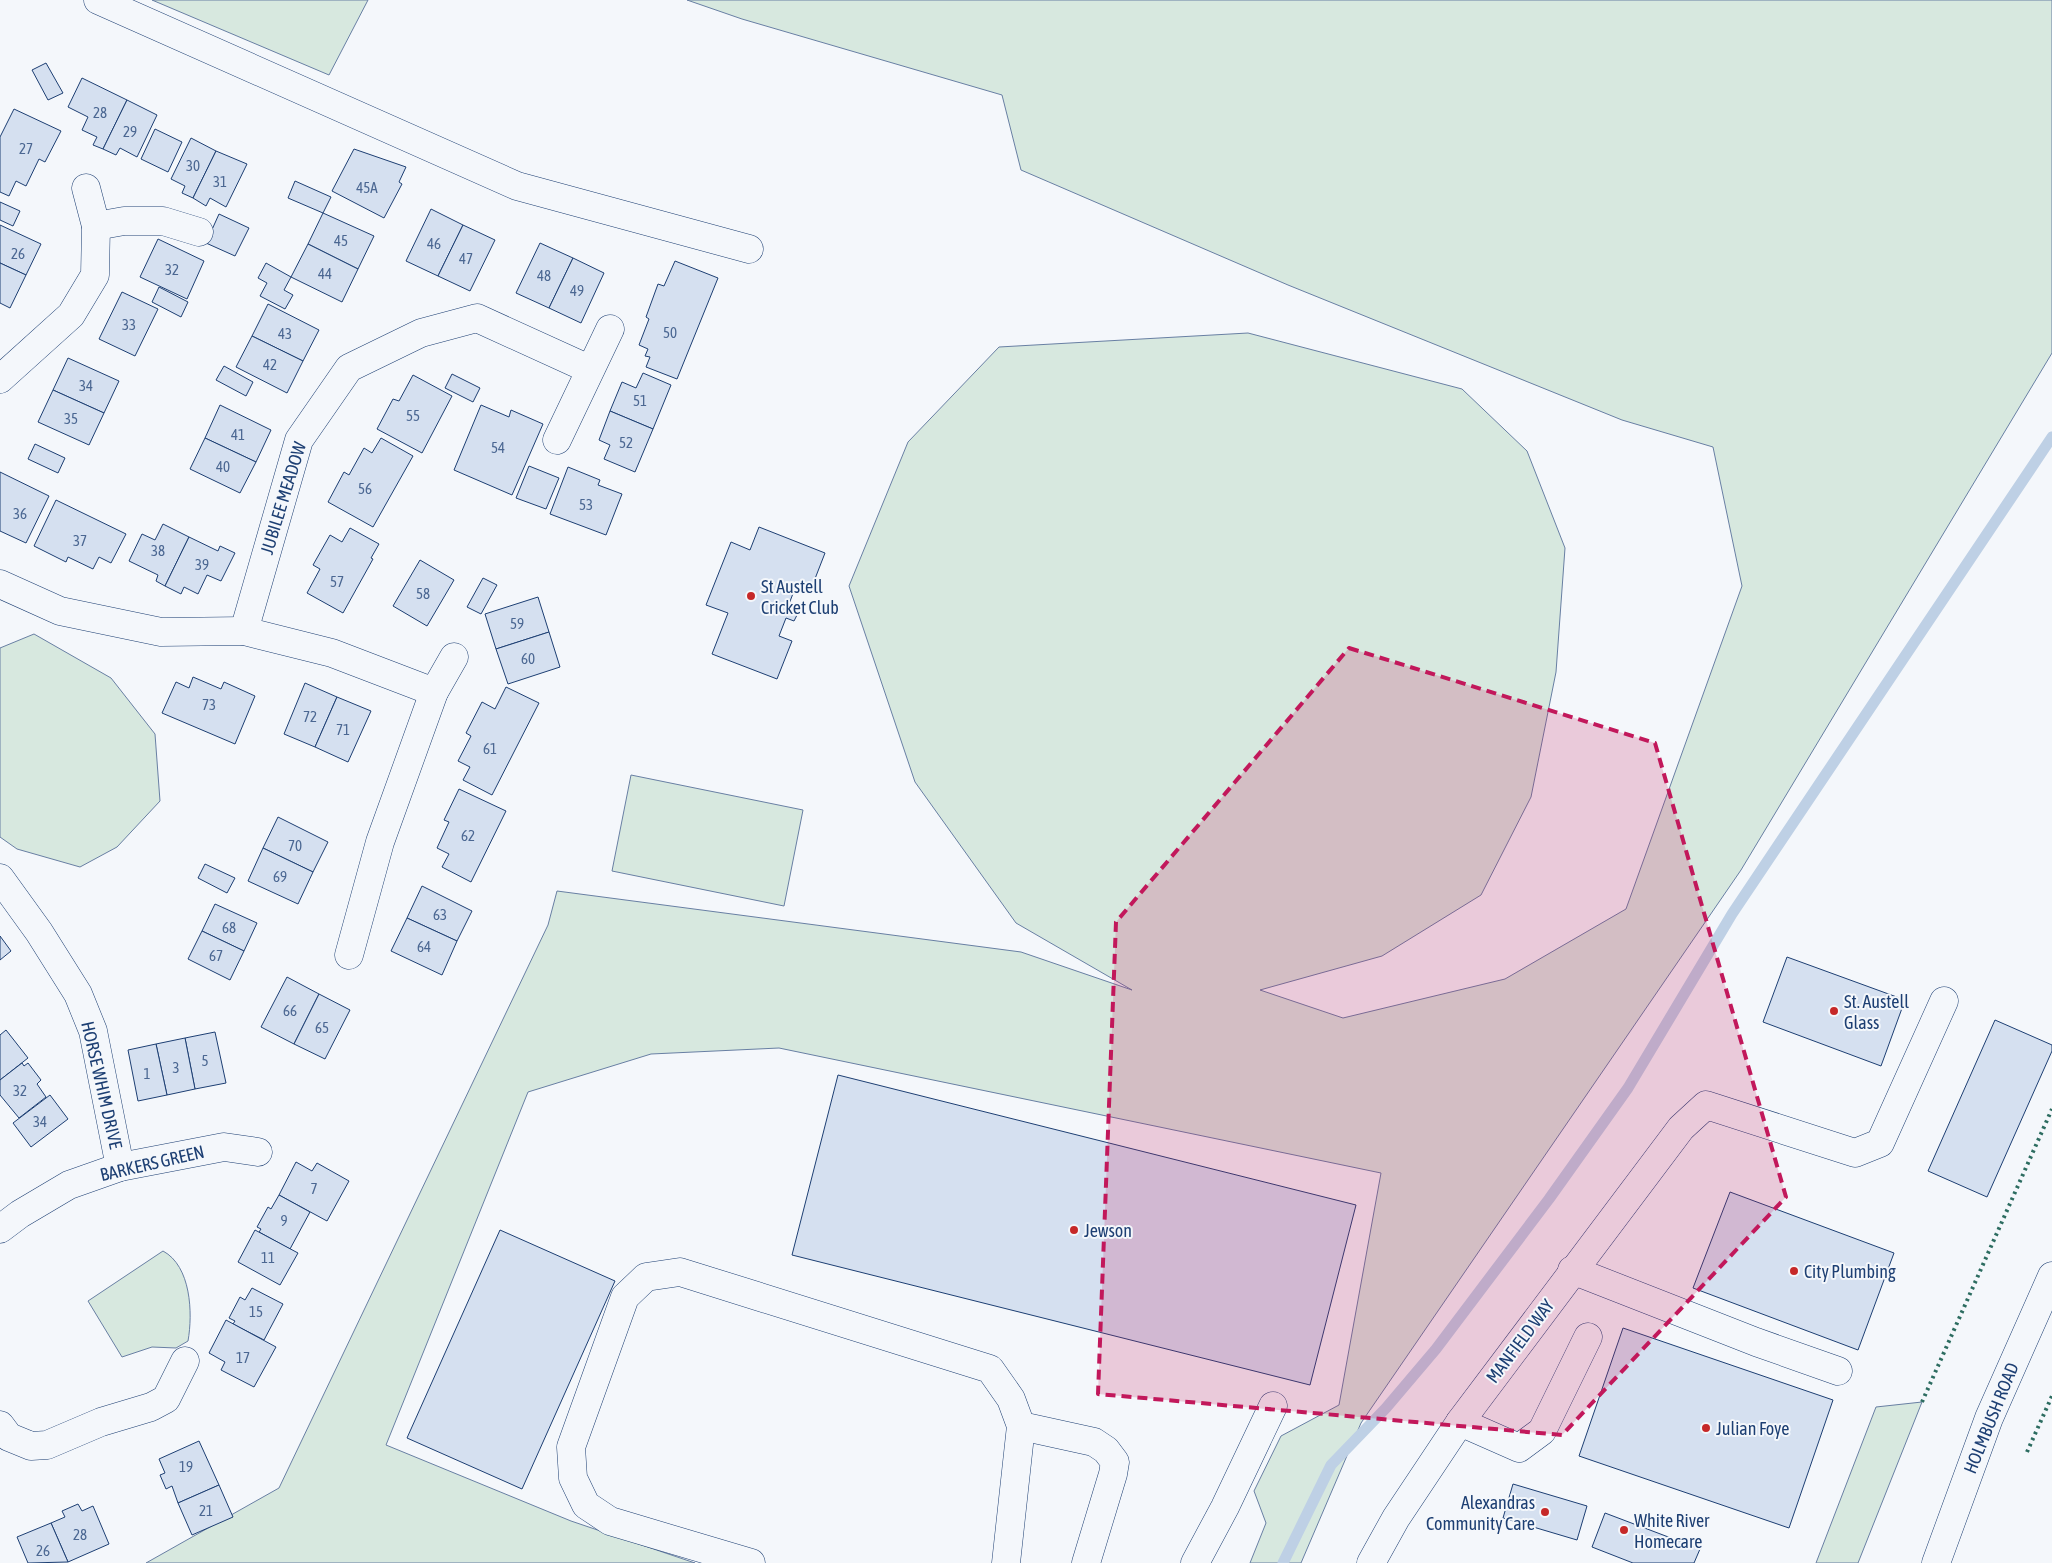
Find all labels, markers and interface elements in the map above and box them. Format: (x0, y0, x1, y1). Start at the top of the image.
house number: 28 (93, 104, 107, 121)
house number: 29 (123, 123, 137, 140)
house number: 27 (19, 140, 33, 157)
house number: 30 (186, 157, 200, 174)
house number: 31 (213, 173, 227, 190)
house number: 45A (356, 179, 378, 196)
house number: 45 (334, 232, 348, 249)
house number: 46 (427, 235, 441, 252)
house number: 26 (11, 245, 25, 262)
house number: 47 (459, 250, 473, 267)
house number: 32 (165, 261, 179, 278)
house number: 44 (318, 265, 332, 282)
house number: 48 (537, 267, 551, 284)
house number: 49 (570, 282, 584, 299)
house number: 33 (122, 316, 136, 333)
house number: 50 (663, 324, 677, 341)
house number: 43 (278, 325, 292, 342)
house number: 42 (263, 356, 277, 373)
house number: 34 (79, 377, 93, 394)
house number: 51 (633, 392, 647, 409)
house number: 55 (406, 407, 420, 424)
house number: 35 (64, 410, 78, 427)
house number: 41 (231, 426, 245, 443)
house number: 52 (619, 434, 633, 451)
street label: JUBILEE MEADOW (256, 439, 310, 557)
house number: 54 (491, 439, 505, 456)
house number: 40 (216, 458, 230, 475)
house number: 56 (358, 480, 372, 497)
house number: 53 (579, 496, 593, 513)
house number: 36 (13, 505, 27, 522)
house number: 37 (73, 532, 87, 549)
house number: 38 (151, 542, 165, 559)
house number: 39 (195, 556, 209, 573)
house number: 57 (330, 573, 344, 590)
place label: St Austell Cricket Club (761, 576, 839, 618)
house number: 58 (416, 585, 430, 602)
marker: St Austell Cricket Club (745, 590, 757, 602)
house number: 59 (510, 615, 524, 632)
house number: 60 (521, 650, 535, 667)
house number: 73 (202, 696, 216, 713)
house number: 72 (303, 708, 317, 725)
house number: 71 (336, 721, 350, 738)
house number: 61 (483, 740, 497, 757)
house number: 62 (461, 827, 475, 844)
house number: 70 (288, 837, 302, 854)
house number: 69 (273, 868, 287, 885)
house number: 63 (433, 906, 447, 923)
house number: 68 (222, 919, 236, 936)
house number: 64 (417, 938, 431, 955)
house number: 67 (209, 947, 223, 964)
place label: St. Austell Glass (1844, 991, 1909, 1033)
house number: 66 (283, 1002, 297, 1019)
marker: St. Austell Glass (1828, 1005, 1840, 1017)
street label: HORSE WHIM DRIVE (77, 1019, 127, 1151)
house number: 65 (315, 1019, 329, 1036)
house number: 5 (201, 1052, 209, 1069)
house number: 3 (172, 1059, 180, 1076)
house number: 1 (143, 1065, 151, 1082)
house number: 32 (13, 1082, 27, 1099)
house number: 34 (33, 1113, 47, 1130)
street label: BARKERS GREEN (98, 1141, 206, 1185)
house number: 7 (310, 1180, 318, 1197)
house number: 9 (280, 1212, 288, 1229)
place label: Jewson (1084, 1220, 1132, 1241)
marker: Jewson (1068, 1224, 1080, 1236)
house number: 11 (261, 1249, 275, 1266)
place label: City Plumbing (1804, 1261, 1896, 1282)
marker: City Plumbing (1788, 1265, 1800, 1277)
street label: MANFIELD WAY (1482, 1295, 1558, 1387)
house number: 15 (249, 1303, 263, 1320)
house number: 17 (236, 1349, 250, 1366)
street label: HOLMBUSH ROAD (1959, 1359, 2023, 1477)
place label: Julian Foye (1716, 1418, 1790, 1439)
marker: Julian Foye (1700, 1422, 1712, 1434)
house number: 19 (179, 1458, 193, 1475)
place label: Alexandras Community Care (1426, 1492, 1535, 1534)
house number: 21 (199, 1502, 213, 1519)
marker: Alexandras Community Care (1539, 1506, 1551, 1518)
place label: White River Homecare (1634, 1510, 1710, 1552)
marker: White River Homecare (1618, 1524, 1630, 1536)
house number: 28 (73, 1526, 87, 1543)
house number: 26 (36, 1542, 50, 1559)

